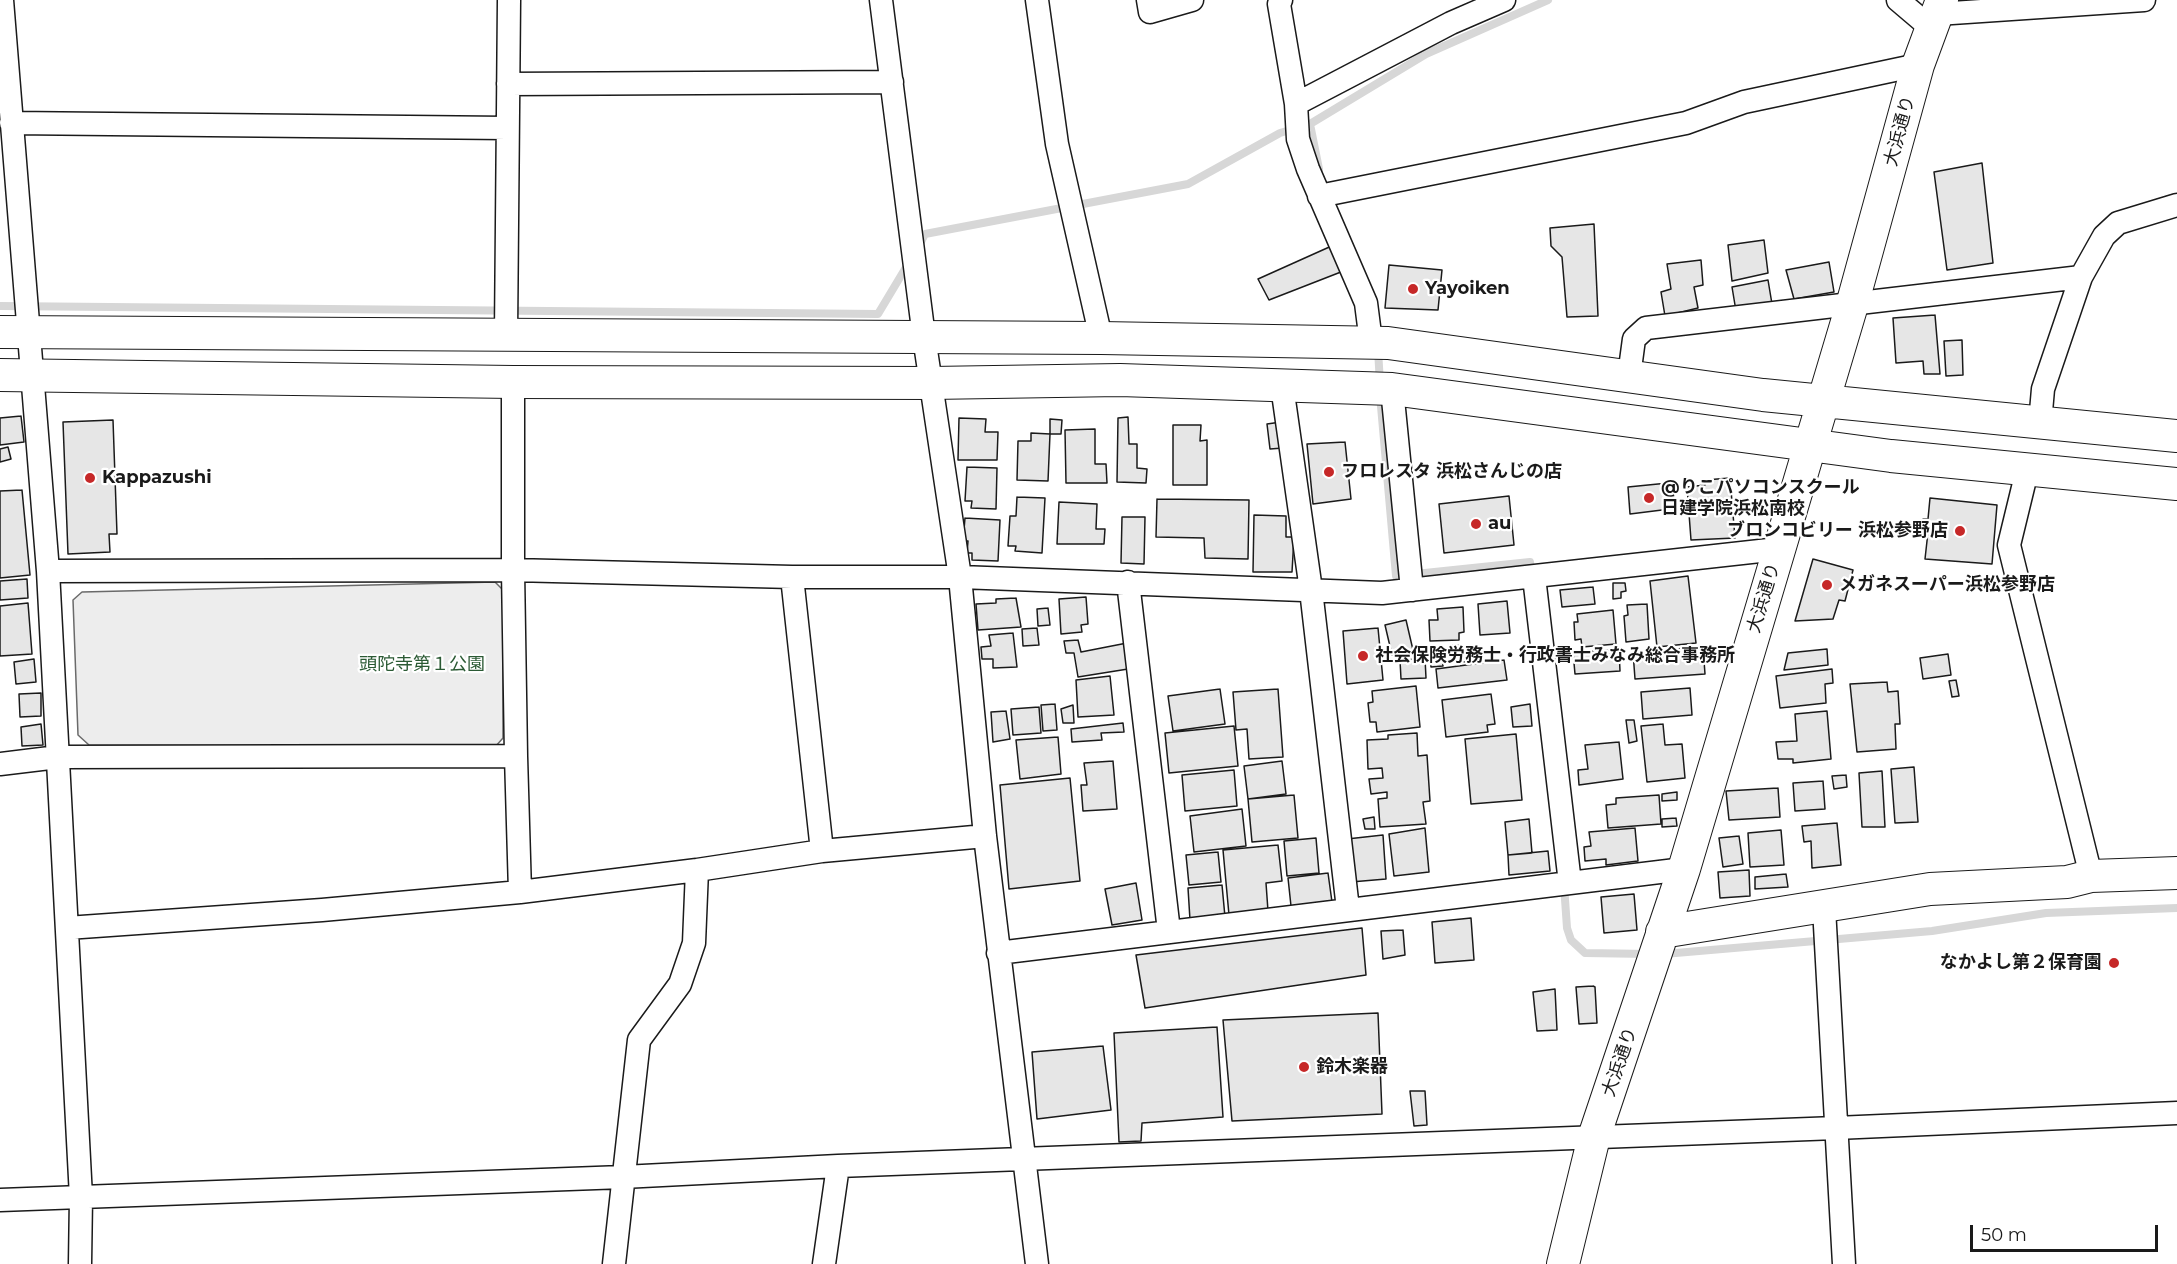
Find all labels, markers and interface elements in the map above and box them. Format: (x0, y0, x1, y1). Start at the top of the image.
street label: 大浜通り (1880, 93, 1920, 169)
place label: Yayoiken (1425, 278, 1510, 300)
marker: Yayoiken (1406, 282, 1420, 296)
place label: フロレスタ 浜松さんじの店 (1341, 461, 1562, 483)
marker: フロレスタ 浜松さんじの店 (1322, 465, 1336, 479)
place label: Kappazushi (102, 467, 212, 489)
marker: Kappazushi (83, 471, 97, 485)
place label: @りこパソコンスクール 日建学院浜松南校 (1661, 477, 1860, 520)
marker: @りこパソコンスクール 日建学院浜松南校 (1642, 491, 1656, 505)
place label: au (1488, 513, 1511, 535)
marker: au (1469, 517, 1483, 531)
place label: ブロンコビリー 浜松参野店 (1727, 520, 1948, 542)
marker: ブロンコビリー 浜松参野店 (1953, 524, 1967, 538)
street label: 大浜通り (1743, 560, 1785, 636)
place label: メガネスーパー浜松参野店 (1839, 574, 2055, 596)
marker: メガネスーパー浜松参野店 (1820, 578, 1834, 592)
place label: 社会保険労務士・行政書士みなみ総合事務所 (1375, 645, 1735, 667)
marker: 社会保険労務士・行政書士みなみ総合事務所 (1356, 649, 1370, 663)
park label: 頭陀寺第１公園 (359, 654, 485, 676)
place label: なかよし第２保育園 (1940, 952, 2102, 974)
marker: なかよし第２保育園 (2107, 956, 2121, 970)
street label: 大浜通り (1598, 1024, 1642, 1100)
place label: 鈴木楽器 (1316, 1056, 1388, 1078)
marker: 鈴木楽器 (1297, 1060, 1311, 1074)
scale bar (1973, 1213, 2160, 1251)
text: 50 m (1981, 1224, 2027, 1246)

